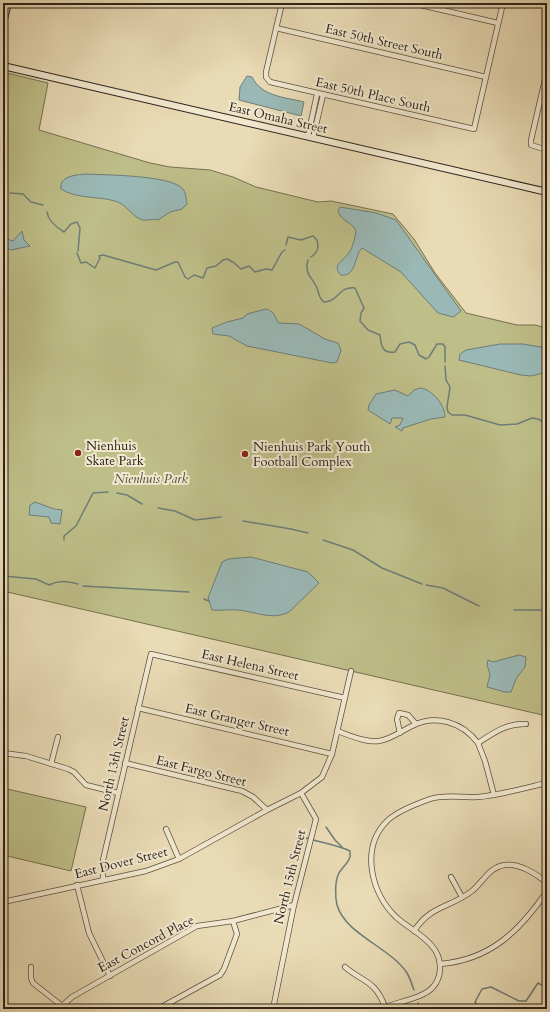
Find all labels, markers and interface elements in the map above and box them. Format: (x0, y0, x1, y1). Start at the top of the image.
street label: East 50th Street South (323, 20, 445, 64)
street label: East 50th Place South (314, 73, 432, 117)
street label: East Omaha Street (227, 98, 329, 138)
place label: Nienhuis Skate Park (86, 437, 144, 470)
place label: Nienhuis Park Youth Football Complex (253, 438, 370, 471)
marker: Nienhuis Skate Park (73, 448, 83, 458)
marker: Nienhuis Park Youth Football Complex (240, 449, 250, 459)
park label: Nienhuis Park (114, 470, 189, 488)
street label: East Helena Street (200, 645, 300, 685)
street label: East Granger Street (183, 699, 291, 741)
street label: North 13th Street (94, 715, 134, 813)
street label: East Fargo Street (154, 751, 248, 791)
street label: North 15th Street (270, 828, 310, 926)
street label: East Dover Street (73, 843, 169, 883)
street label: East Concord Place (95, 911, 197, 977)

